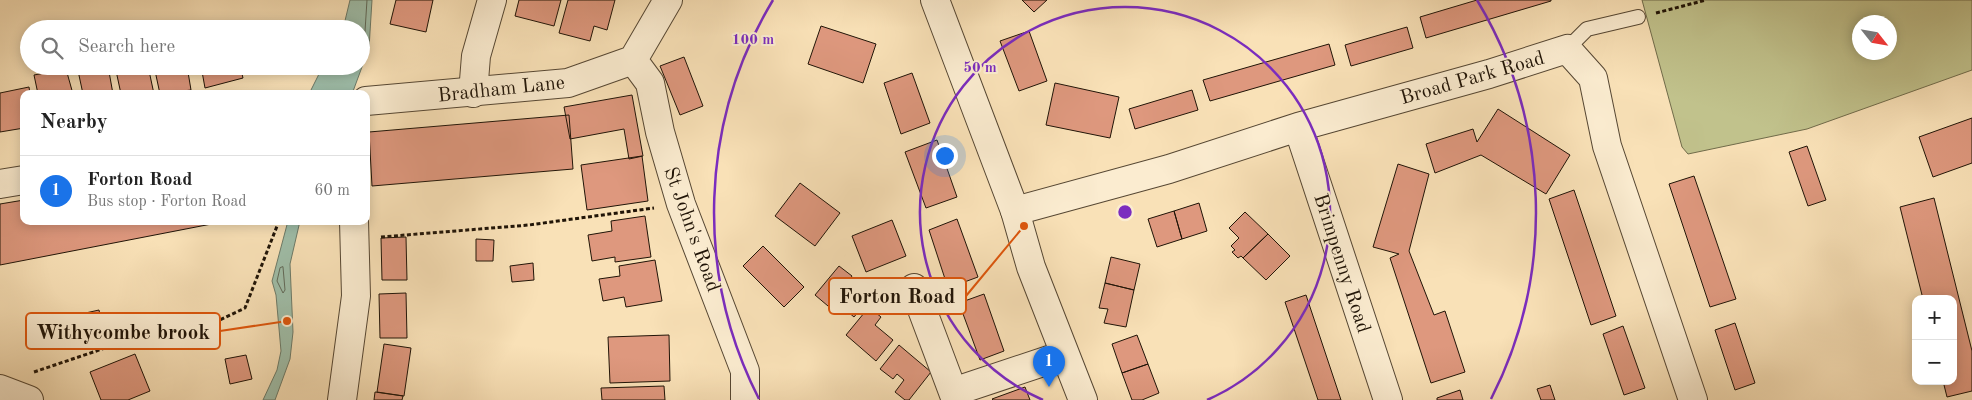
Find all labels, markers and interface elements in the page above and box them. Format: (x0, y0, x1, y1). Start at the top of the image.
north arrow (1852, 15, 1897, 60)
search box (20, 20, 370, 75)
text: 100 m (732, 33, 774, 48)
icon: search (38, 34, 66, 62)
text: Search here (78, 38, 175, 57)
street label: Broad Park Road (1398, 49, 1547, 109)
text: 50 m (963, 61, 997, 76)
street label: Bradham Lane (437, 73, 566, 107)
text: Nearby (40, 112, 108, 133)
your location (932, 143, 958, 169)
street label: St John's Road (659, 165, 723, 295)
text: Forton Road (87, 171, 192, 190)
text: 1 (51, 183, 61, 199)
text: 60 m (314, 183, 350, 199)
street label: Brimpenny Road (1309, 191, 1373, 336)
text: Bus stop · Forton Road (87, 194, 247, 210)
centre of rings (1116, 203, 1134, 221)
callout: Forton Road (829, 278, 966, 314)
text: Forton Road (839, 287, 955, 308)
map controls (1912, 295, 1957, 385)
button: + (1912, 295, 1957, 340)
callout: Withycombe brook (26, 313, 220, 349)
text: Withycombe brook (36, 323, 210, 344)
button: − (1912, 340, 1957, 385)
pin: 1 (1033, 346, 1065, 387)

